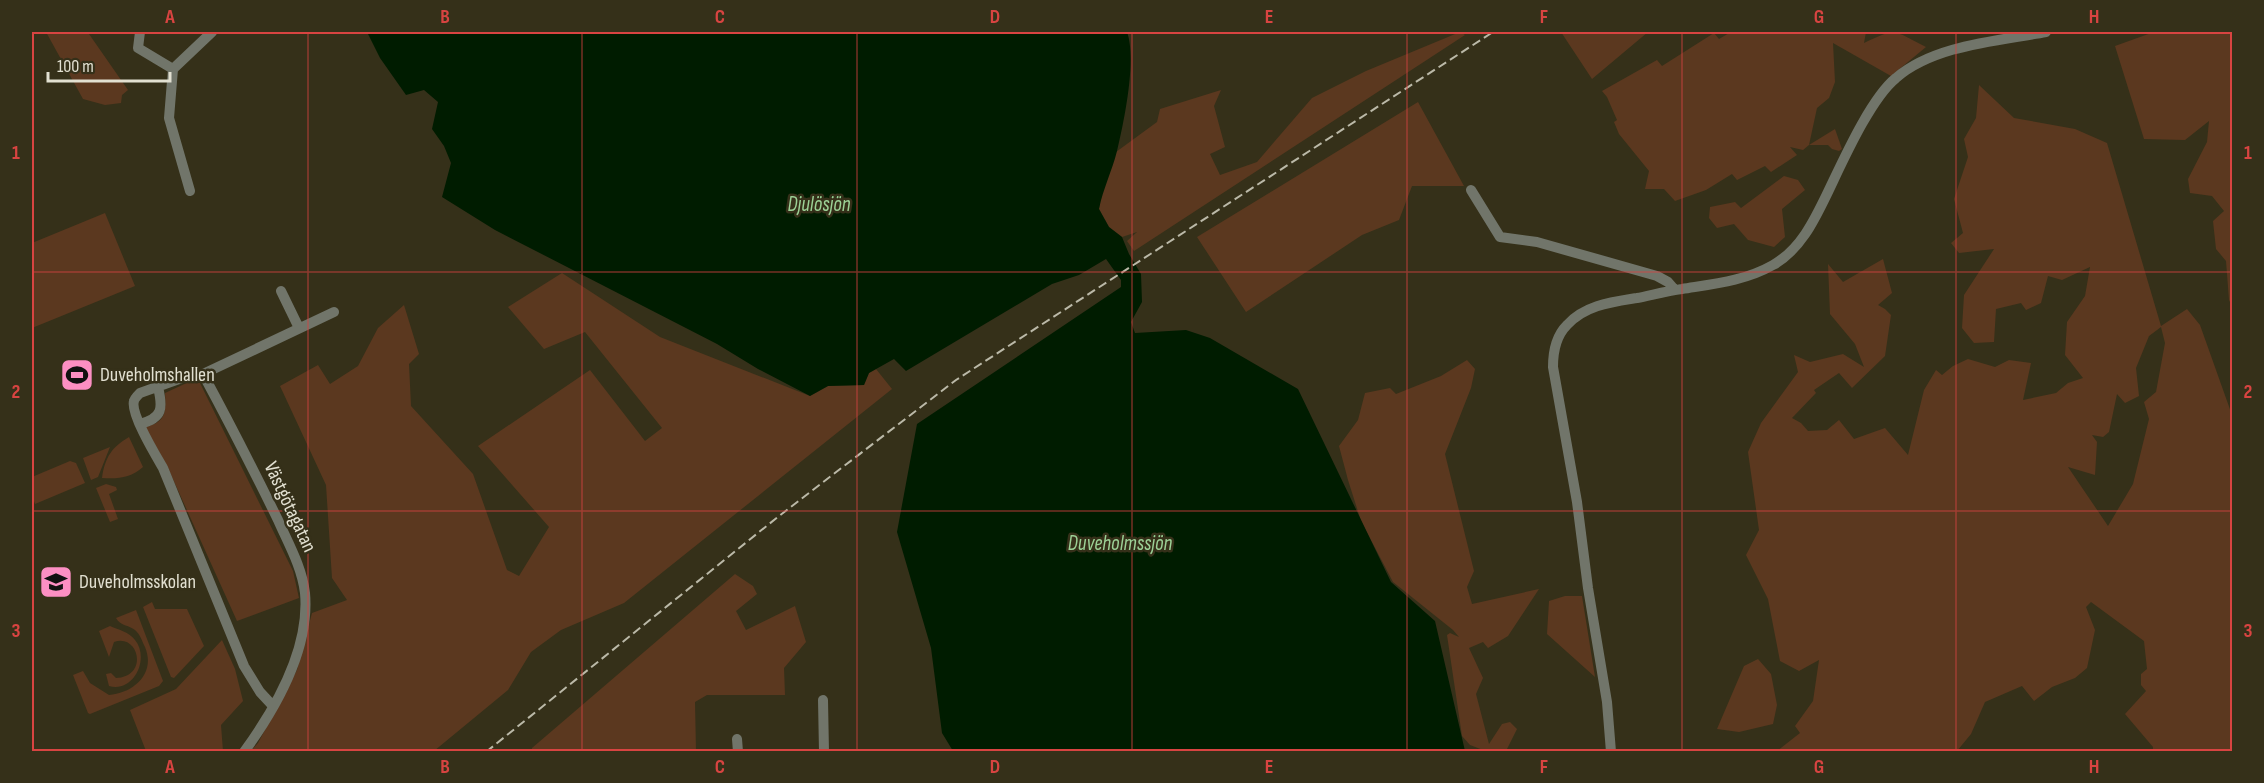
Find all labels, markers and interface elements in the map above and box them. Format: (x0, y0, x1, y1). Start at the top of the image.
text: A (164, 5, 175, 29)
text: B (440, 5, 450, 29)
text: C (715, 5, 725, 29)
text: D (990, 5, 1000, 29)
text: E (1265, 5, 1273, 29)
text: F (1540, 5, 1548, 29)
text: G (1814, 5, 1824, 29)
text: H (2089, 5, 2099, 29)
scale bar (48, 45, 170, 83)
text: 100 m (57, 56, 94, 77)
text: 1 (12, 141, 20, 165)
text: 1 (2244, 141, 2252, 165)
water label: Djulösjön (787, 192, 851, 217)
sports icon: Duveholmshallen (59, 357, 95, 393)
place label: Duveholmshallen (100, 363, 215, 387)
text: 2 (12, 380, 20, 404)
text: 2 (2244, 380, 2252, 404)
street label: Västgötagatan (259, 458, 321, 556)
water label: Duveholmssjön (1068, 531, 1172, 556)
school or university icon: Duveholmsskolan (38, 564, 74, 600)
place label: Duveholmsskolan (79, 570, 196, 594)
text: 3 (12, 619, 21, 643)
text: 3 (2244, 619, 2253, 643)
text: A (164, 755, 175, 779)
text: B (440, 755, 450, 779)
text: C (715, 755, 725, 779)
text: D (990, 755, 1000, 779)
text: E (1265, 755, 1273, 779)
text: F (1540, 755, 1548, 779)
text: G (1814, 755, 1824, 779)
text: H (2089, 755, 2099, 779)

